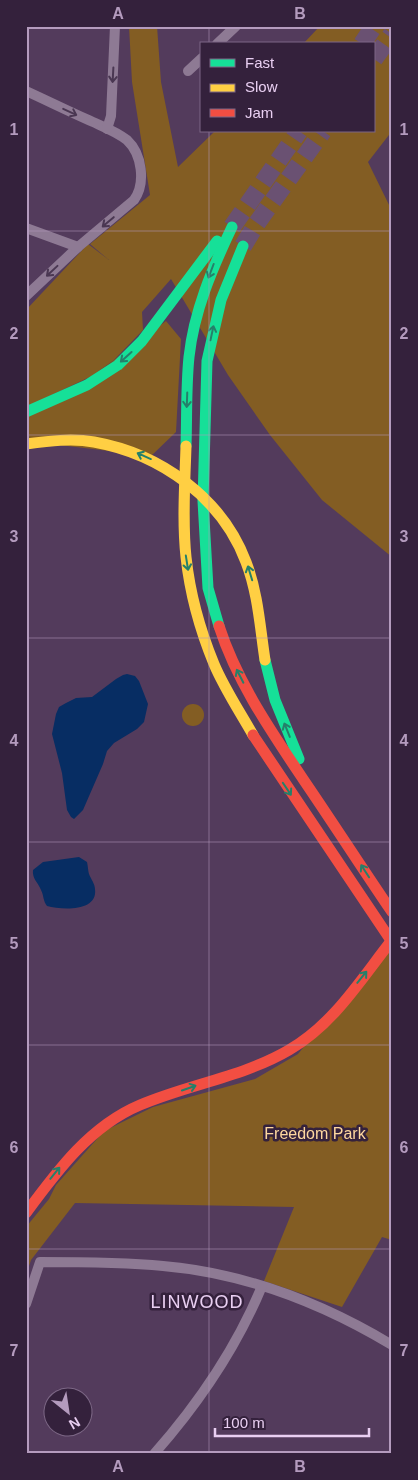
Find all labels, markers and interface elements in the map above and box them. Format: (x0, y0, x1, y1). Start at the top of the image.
text: A (112, 5, 124, 22)
text: B (294, 5, 306, 22)
legend (200, 42, 376, 132)
text: Fast (245, 54, 275, 71)
one-way arrow (108, 67, 117, 83)
text: Slow (245, 78, 278, 95)
text: Jam (245, 104, 273, 121)
one-way arrow (62, 107, 77, 117)
text: 1 (10, 121, 19, 138)
text: 1 (400, 121, 409, 138)
one-way arrow (102, 216, 115, 227)
one-way arrow (206, 263, 216, 278)
one-way arrow (46, 265, 58, 277)
text: 2 (10, 325, 19, 342)
text: 2 (400, 325, 409, 342)
one-way arrow (208, 326, 218, 342)
one-way arrow (120, 351, 133, 363)
one-way arrow (182, 392, 191, 408)
one-way arrow (137, 450, 152, 460)
text: 3 (10, 528, 19, 545)
text: 3 (400, 528, 409, 545)
one-way arrow (182, 554, 192, 570)
one-way arrow (244, 565, 254, 581)
one-way arrow (235, 669, 244, 684)
one-way arrow (282, 723, 292, 738)
text: 4 (10, 732, 19, 749)
text: 4 (400, 732, 409, 749)
one-way arrow (282, 782, 292, 796)
one-way arrow (360, 864, 370, 878)
text: 5 (10, 935, 19, 952)
text: 5 (400, 935, 409, 952)
one-way arrow (357, 971, 368, 984)
one-way arrow (181, 1083, 197, 1092)
park label: Freedom Park (264, 1125, 367, 1142)
text: 6 (10, 1139, 19, 1156)
text: 6 (400, 1139, 409, 1156)
one-way arrow (50, 1167, 61, 1180)
district label: LINWOOD (150, 1292, 244, 1312)
text: 7 (10, 1342, 19, 1359)
text: 7 (400, 1342, 409, 1359)
north arrow (42, 1388, 92, 1438)
scale bar (215, 1405, 369, 1437)
text: N (66, 1414, 83, 1433)
text: 100 m (223, 1414, 265, 1431)
text: A (112, 1458, 124, 1475)
text: B (294, 1458, 306, 1475)

